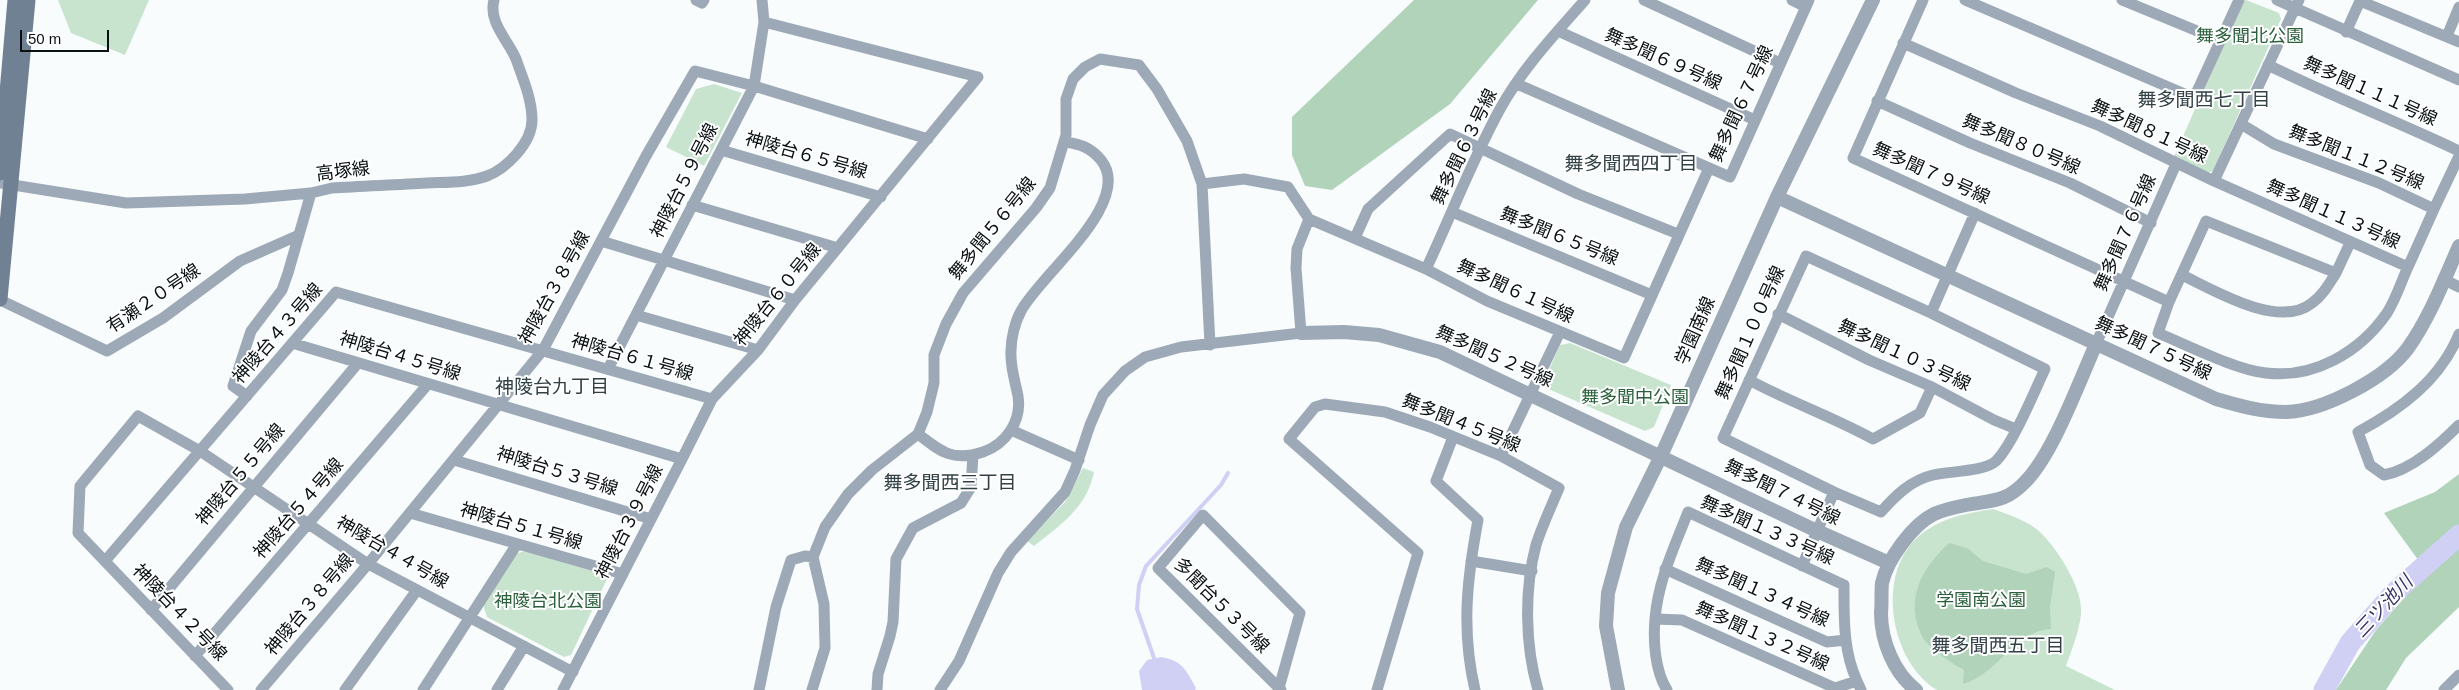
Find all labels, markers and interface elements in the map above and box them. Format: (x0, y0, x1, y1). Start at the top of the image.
scale bar (22, 20, 111, 52)
street label: 舞多聞６９号線 (1601, 25, 1725, 95)
park label: 舞多聞北公園 (2196, 26, 2304, 48)
text: 50 m (28, 30, 61, 47)
street label: 舞多聞６７号線 (1706, 42, 1778, 166)
street label: 舞多聞１１１号線 (2300, 53, 2440, 131)
street label: 舞多聞６３号線 (1428, 86, 1502, 208)
district label: 舞多聞西七丁目 (2138, 90, 2270, 112)
street label: 舞多聞８１号線 (2087, 96, 2211, 168)
street label: 舞多聞８０号線 (1959, 110, 2083, 180)
street label: 神陵台５９号線 (647, 120, 723, 242)
street label: 舞多聞１１２号線 (2285, 121, 2427, 195)
street label: 神陵台６５号線 (742, 128, 870, 184)
street label: 舞多聞７９号線 (1869, 139, 1993, 209)
district label: 舞多聞西四丁目 (1565, 154, 1697, 176)
street label: 高塚線 (315, 158, 371, 186)
street label: 舞多聞７６号線 (2091, 171, 2161, 295)
street label: 舞多聞５６号線 (945, 173, 1041, 285)
street label: 舞多聞１１３号線 (2263, 176, 2403, 254)
street label: 舞多聞６５号線 (1497, 203, 1621, 271)
street label: 神陵台３８号線 (515, 228, 595, 348)
street label: 神陵台６０号線 (730, 239, 826, 351)
street label: 舞多聞６１号線 (1453, 256, 1577, 328)
street label: 有瀬２０号線 (103, 260, 205, 338)
street label: 舞多聞１００号線 (1712, 263, 1790, 403)
street label: 神陵台４３号線 (229, 279, 327, 389)
street label: 学園南線 (1671, 294, 1721, 368)
street label: 舞多聞７５号線 (2091, 313, 2215, 385)
street label: 舞多聞１０３号線 (1834, 316, 1974, 396)
street label: 舞多聞５２号線 (1432, 322, 1556, 392)
street label: 神陵台４５号線 (337, 328, 463, 386)
street label: 神陵台６１号線 (568, 330, 696, 386)
district label: 神陵台九丁目 (495, 377, 609, 399)
park label: 舞多聞中公園 (1581, 387, 1689, 409)
street label: 舞多聞４５号線 (1399, 390, 1523, 458)
street label: 神陵台５５号線 (192, 420, 290, 530)
street label: 神陵台５３号線 (494, 443, 620, 501)
street label: 神陵台５４号線 (250, 454, 348, 564)
street label: 舞多聞７４号線 (1721, 456, 1843, 530)
street label: 神陵台３９号線 (592, 461, 668, 583)
district label: 舞多聞西三丁目 (884, 473, 1016, 495)
street label: 舞多聞１３３号線 (1697, 492, 1837, 570)
street label: 神陵台５１号線 (457, 499, 585, 555)
street label: 神陵台４４号線 (332, 512, 452, 594)
street label: 神陵台３８号線 (261, 550, 359, 660)
street label: 多聞台５３号線 (1169, 554, 1273, 658)
street label: 舞多聞１３４号線 (1692, 554, 1832, 632)
street label: 神陵台４２号線 (127, 560, 231, 666)
water label: 三ツ池川 (2350, 571, 2418, 643)
park label: 学園南公園 (1936, 590, 2026, 612)
park label: 神陵台北公園 (494, 591, 602, 613)
street label: 舞多聞１３２号線 (1692, 598, 1832, 676)
district label: 舞多聞西五丁目 (1932, 636, 2064, 658)

